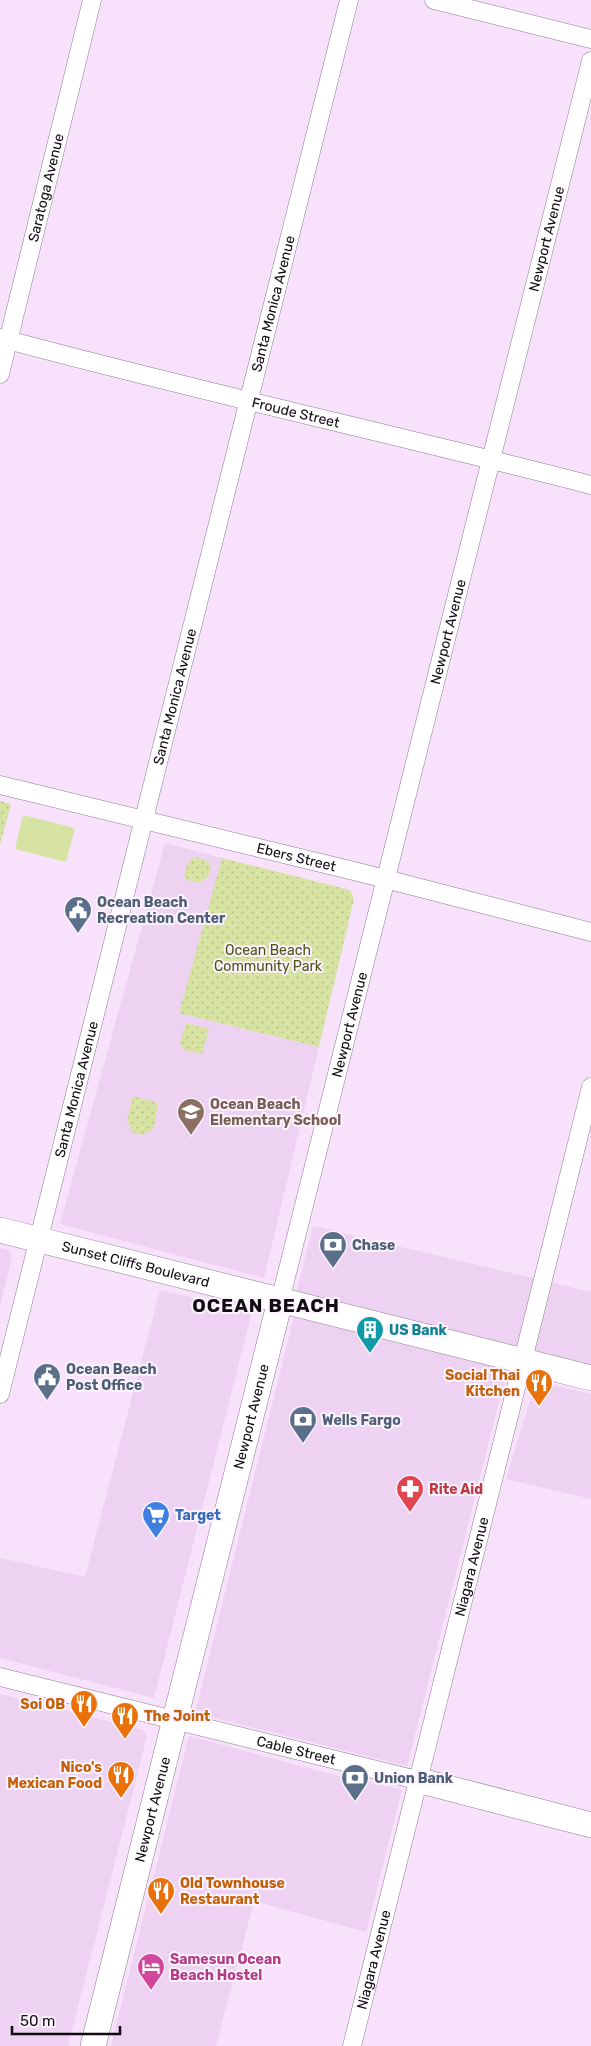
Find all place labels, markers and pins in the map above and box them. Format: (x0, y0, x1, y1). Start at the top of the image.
place label: Ocean Beach Recreation Center (97, 894, 226, 927)
public building icon: Ocean Beach Recreation Center (63, 895, 93, 934)
place label: Ocean Beach Elementary School (210, 1096, 341, 1129)
school or university icon: Ocean Beach Elementary School (176, 1097, 206, 1136)
bank icon: Chase (318, 1230, 348, 1269)
place label: Chase (352, 1237, 395, 1254)
building icon: US Bank (355, 1315, 385, 1354)
place label: US Bank (389, 1322, 448, 1339)
place label: Ocean Beach Post Office (66, 1361, 157, 1394)
public building icon: Ocean Beach Post Office (32, 1362, 62, 1401)
place label: Social Thai Kitchen (445, 1367, 520, 1400)
restaurant icon: Social Thai Kitchen (524, 1368, 554, 1407)
bank icon: Wells Fargo (288, 1405, 318, 1444)
place label: Wells Fargo (322, 1412, 401, 1429)
pharmacy icon: Rite Aid (395, 1474, 425, 1513)
place label: Rite Aid (429, 1481, 483, 1498)
supermarket icon: Target (141, 1500, 171, 1539)
place label: Target (175, 1507, 221, 1524)
restaurant icon: Soi OB (69, 1689, 99, 1728)
place label: Soi OB (20, 1696, 65, 1713)
restaurant icon: The Joint (110, 1701, 140, 1740)
place label: The Joint (144, 1708, 211, 1725)
place label: Nico's Mexican Food (7, 1759, 102, 1792)
restaurant icon: Nico's Mexican Food (106, 1760, 136, 1799)
bank icon: Union Bank (340, 1763, 370, 1802)
place label: Union Bank (374, 1770, 454, 1787)
place label: Old Townhouse Restaurant (180, 1875, 285, 1908)
restaurant icon: Old Townhouse Restaurant (146, 1876, 176, 1915)
place label: Samesun Ocean Beach Hostel (170, 1951, 281, 1984)
hotel icon: Samesun Ocean Beach Hostel (136, 1952, 166, 1991)

